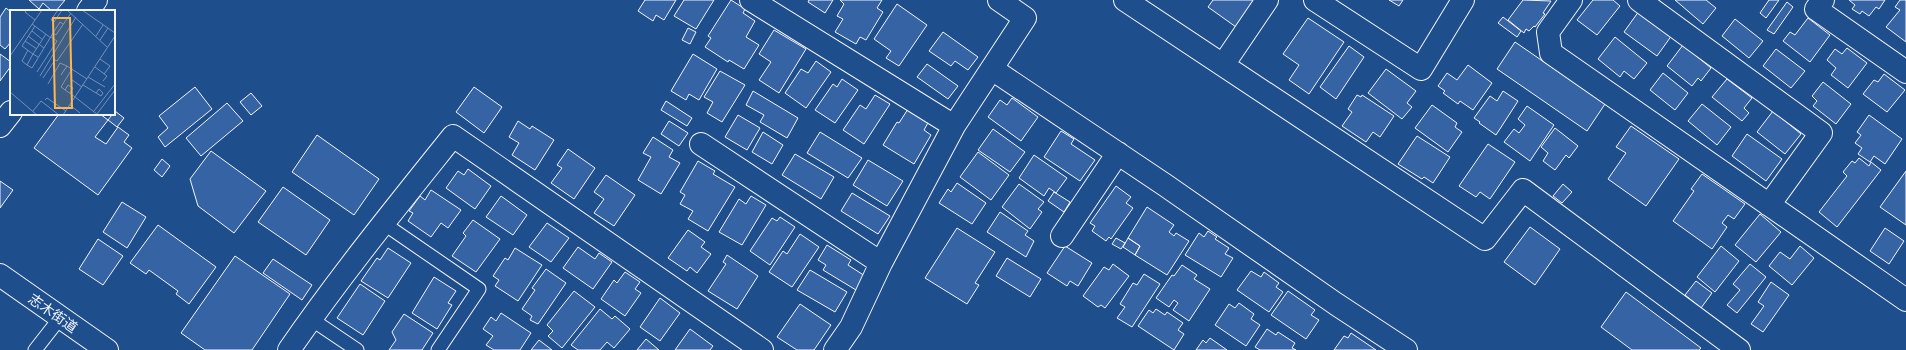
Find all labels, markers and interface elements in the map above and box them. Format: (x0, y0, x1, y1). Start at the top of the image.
inset map (10, 10, 115, 115)
street label: 志木街道 (24, 289, 82, 337)

